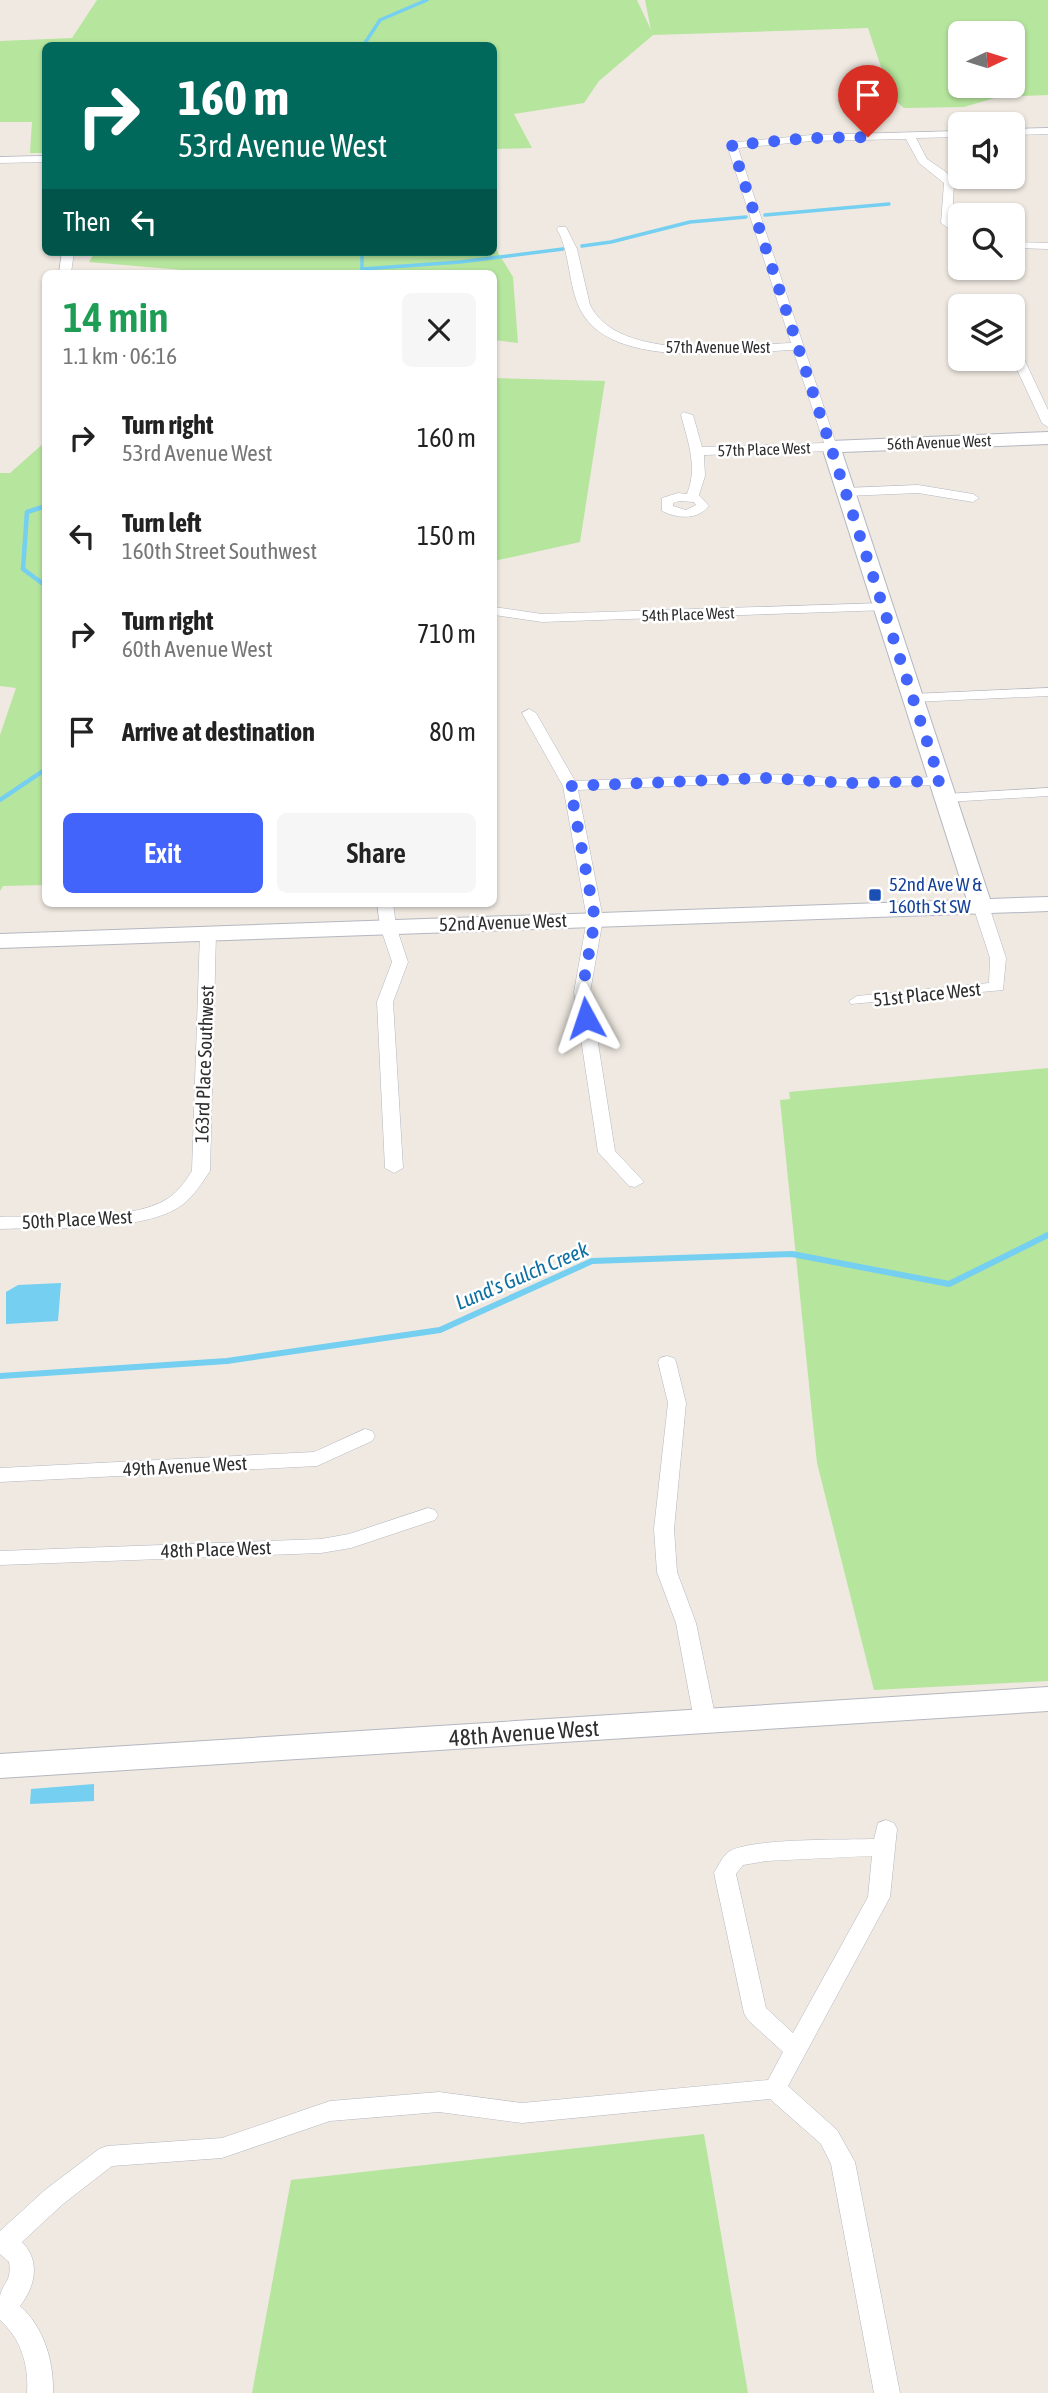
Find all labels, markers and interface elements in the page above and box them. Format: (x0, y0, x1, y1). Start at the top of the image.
north arrow (948, 21, 1026, 98)
map controls (948, 21, 1025, 371)
pin (838, 65, 898, 137)
text: 160 m (178, 69, 289, 125)
icon: right (63, 70, 154, 161)
icon: arrive (849, 76, 887, 114)
button: sound (948, 112, 1025, 189)
text: 53rd Avenue West (178, 127, 387, 164)
icon: left (125, 203, 163, 241)
button: search (948, 203, 1025, 280)
text: Then (63, 207, 111, 237)
text: 14 min (63, 293, 169, 341)
button: close (402, 293, 476, 367)
button: layers (948, 294, 1025, 371)
street label: 57th Avenue West (666, 338, 771, 356)
text: 1.1 km · 06:16 (63, 343, 177, 369)
text: Turn right (122, 410, 213, 440)
icon: right (63, 419, 101, 457)
text: 160 m (417, 423, 476, 453)
street label: 56th Avenue West (886, 431, 992, 453)
street label: 57th Place West (717, 438, 811, 460)
text: 53rd Avenue West (122, 440, 272, 466)
text: Turn left (122, 508, 202, 538)
icon: left (63, 517, 101, 555)
text: 150 m (417, 521, 476, 551)
text: 160th Street Southwest (122, 538, 317, 564)
street label: 54th Place West (641, 603, 735, 625)
text: Turn right (122, 606, 213, 636)
icon: right (63, 615, 101, 653)
text: 710 m (417, 619, 476, 649)
text: 60th Avenue West (122, 636, 273, 662)
icon: arrive (63, 713, 101, 751)
text: Arrive at destination (122, 717, 315, 747)
text: 80 m (429, 717, 476, 747)
button: Exit (63, 813, 263, 893)
button: Share (277, 813, 476, 893)
place label: 52nd Ave W & 160th St SW (889, 873, 982, 917)
marker: 52nd Ave W & 160th St SW (867, 887, 883, 903)
street label: 52nd Avenue West (439, 909, 567, 935)
street label: 51st Place West (872, 977, 982, 1011)
position arrow (549, 981, 623, 1055)
street label: 163rd Place Southwest (190, 985, 218, 1143)
street label: 50th Place West (21, 1205, 133, 1233)
water label: Lund's Gulch Creek (451, 1236, 593, 1314)
street label: 49th Avenue West (122, 1452, 248, 1480)
street label: 48th Place West (160, 1536, 272, 1562)
street label: 48th Avenue West (448, 1715, 600, 1751)

